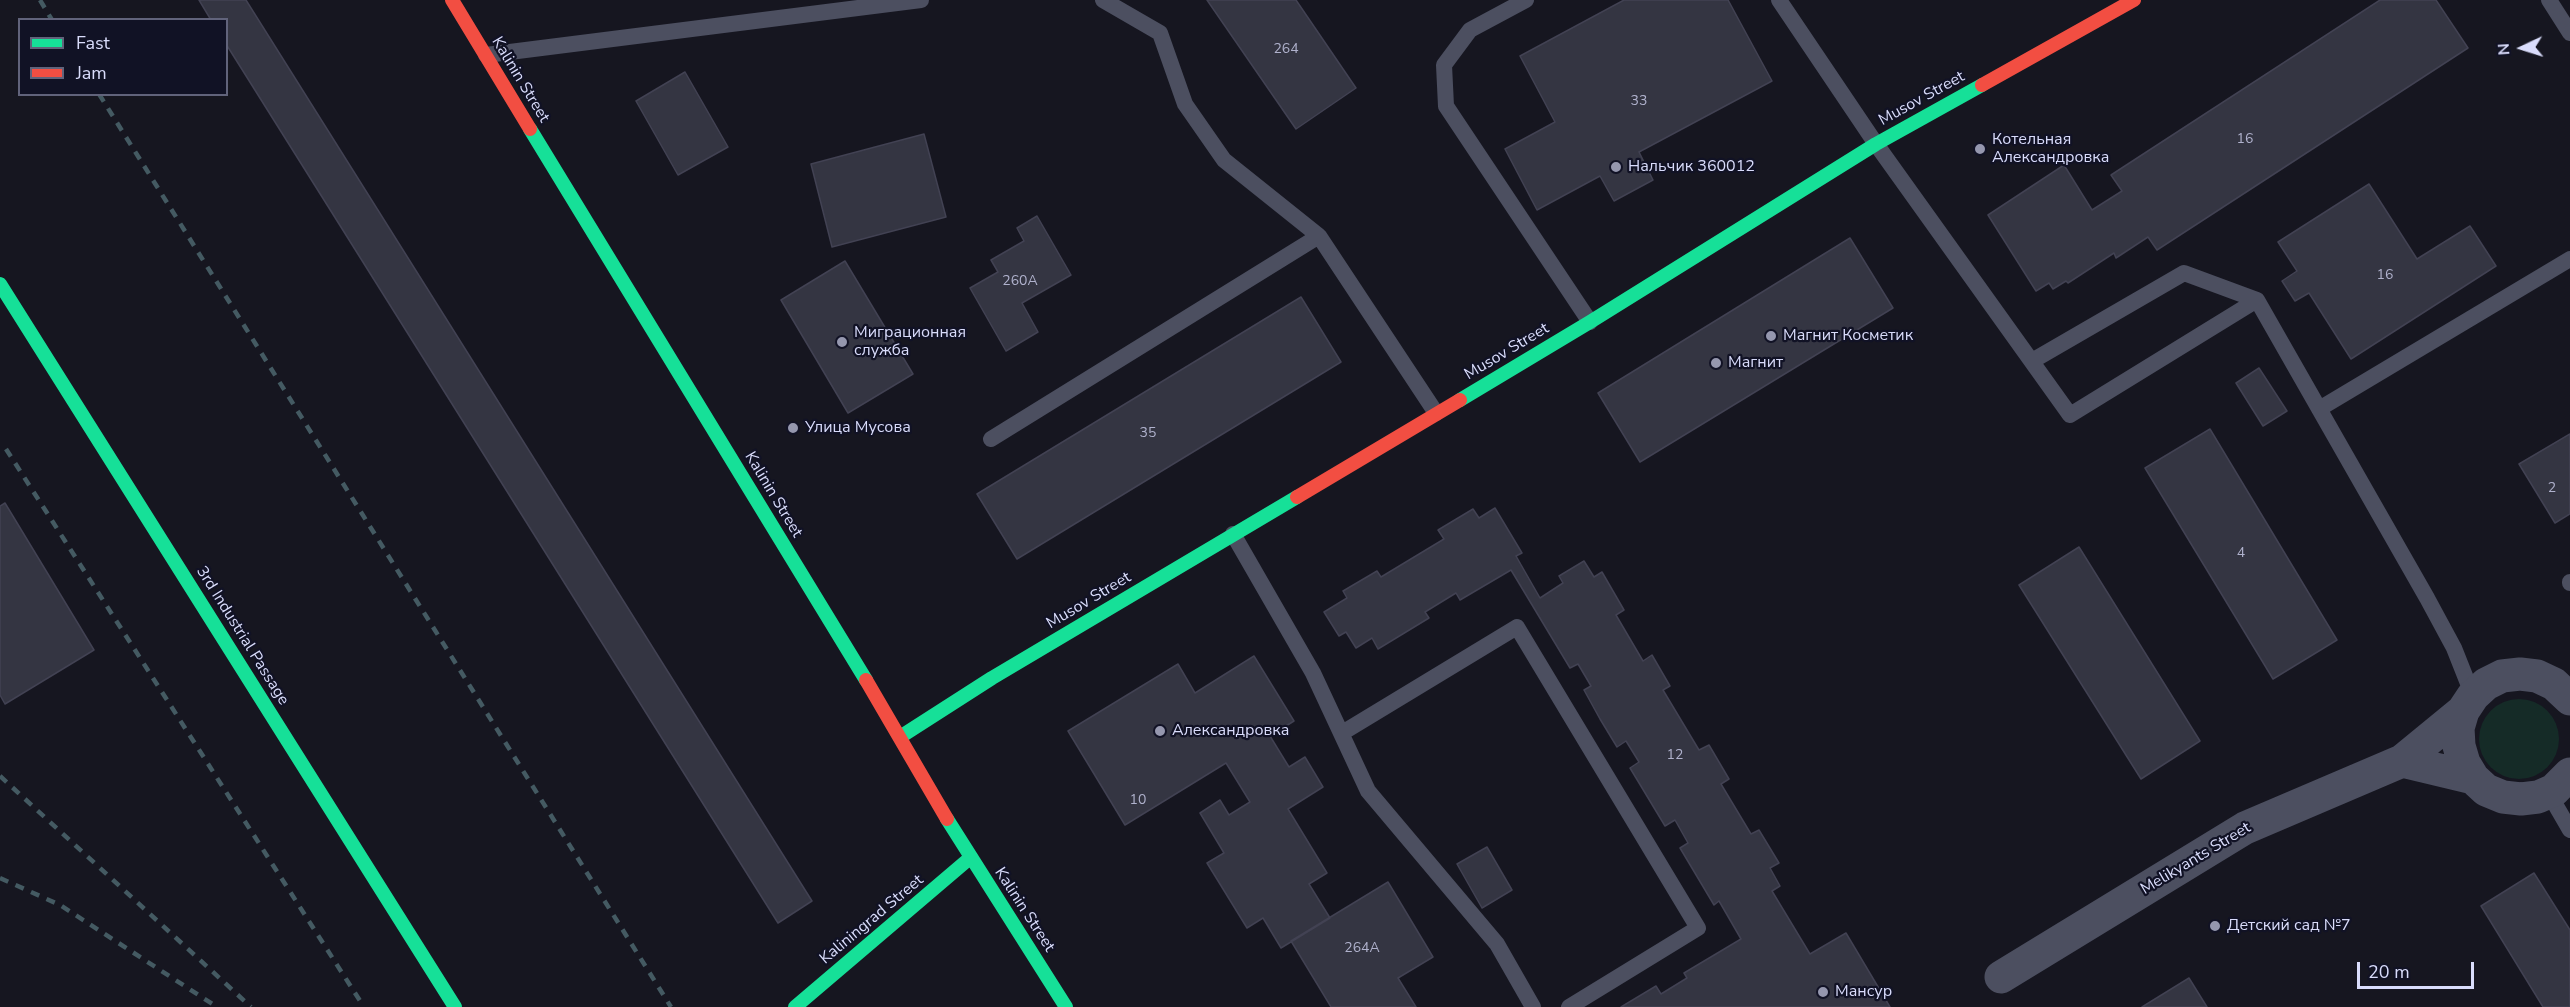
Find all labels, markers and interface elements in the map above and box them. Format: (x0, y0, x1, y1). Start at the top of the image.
legend (18, 18, 228, 96)
north arrow (2492, 18, 2552, 78)
text: Fast (76, 31, 110, 55)
street label: Kalinin Street (487, 34, 553, 126)
house number: 264 (1273, 42, 1299, 58)
text: N (2493, 43, 2515, 56)
text: Jam (76, 61, 107, 85)
street label: Musov Street (1876, 68, 1968, 130)
house number: 33 (1631, 94, 1647, 110)
place label: Котельная Александровка (1992, 130, 2109, 168)
house number: 16 (2237, 132, 2253, 148)
marker: Котельная Александровка (1973, 142, 1987, 156)
place label: Нальчик 360012 (1628, 157, 1755, 177)
marker: Нальчик 360012 (1609, 160, 1623, 174)
house number: 16 (2377, 268, 2393, 284)
house number: 260А (1002, 274, 1038, 290)
street label: Musov Street (1461, 319, 1553, 385)
place label: Миграционная служба (854, 323, 966, 361)
place label: Магнит Косметик (1783, 326, 1913, 346)
marker: Магнит Косметик (1764, 329, 1778, 343)
marker: Миграционная служба (835, 335, 849, 349)
place label: Магнит (1728, 353, 1783, 373)
marker: Магнит (1709, 356, 1723, 370)
place label: Улица Мусова (805, 418, 911, 438)
marker: Улица Мусова (786, 421, 800, 435)
house number: 35 (1140, 426, 1156, 442)
street label: Kalinin Street (740, 449, 806, 541)
house number: 2 (2548, 481, 2556, 497)
house number: 4 (2237, 546, 2245, 562)
street label: 3rd Industrial Passage (191, 563, 293, 709)
street label: Musov Street (1043, 568, 1135, 634)
place label: Александровка (1172, 721, 1289, 741)
marker: Александровка (1153, 724, 1167, 738)
house number: 12 (1667, 748, 1683, 764)
house number: 10 (1130, 793, 1146, 809)
street label: Melikyants Street (2137, 819, 2255, 899)
street label: Kalinin Street (990, 864, 1058, 956)
street label: Kaliningrad Street (816, 871, 928, 969)
place label: Детский сад №7 (2227, 916, 2351, 936)
marker: Детский сад №7 (2208, 919, 2222, 933)
house number: 264А (1344, 941, 1380, 957)
scale bar (2360, 950, 2477, 988)
text: 20 m (2368, 960, 2410, 984)
place label: Мансур (1835, 982, 1892, 1002)
marker: Мансур (1816, 985, 1830, 999)

